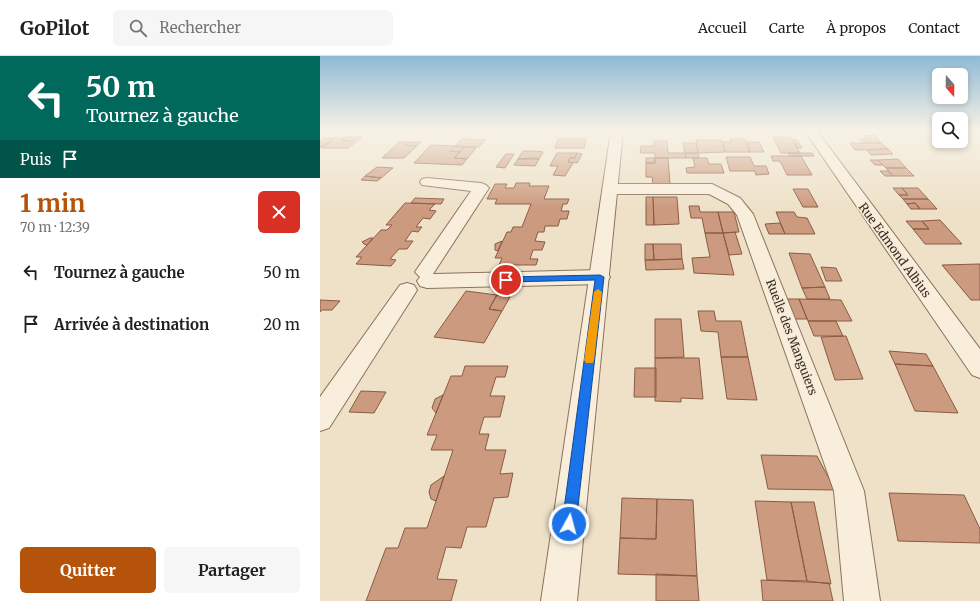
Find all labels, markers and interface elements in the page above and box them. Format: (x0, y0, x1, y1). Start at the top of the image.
search box (113, 10, 393, 46)
text: GoPilot (20, 16, 89, 40)
icon: search (127, 17, 149, 39)
text: Rechercher (159, 18, 241, 37)
text: Accueil (698, 19, 747, 37)
text: Carte (769, 19, 804, 37)
text: À propos (826, 19, 886, 37)
text: Contact (908, 19, 960, 37)
north arrow (932, 68, 968, 104)
map controls (932, 68, 968, 148)
text: 50 m (86, 69, 155, 105)
icon: left (20, 72, 72, 124)
text: Tournez à gauche (86, 104, 239, 127)
button: search (932, 112, 968, 148)
icon: arrive (59, 148, 81, 170)
text: Puis (20, 150, 51, 169)
text: 1 min (20, 188, 85, 219)
button: close (258, 191, 300, 233)
street label: Rue Edmond Albius (856, 200, 934, 300)
text: 70 m · 12:39 (20, 219, 90, 236)
icon: left (20, 261, 42, 283)
text: Tournez à gauche (54, 263, 185, 282)
text: 50 m (263, 263, 300, 282)
pin (489, 263, 523, 297)
icon: arrive (495, 269, 517, 291)
street label: Ruelle des Manguiers (763, 277, 821, 397)
icon: arrive (20, 313, 42, 335)
text: Arrivée à destination (54, 315, 209, 334)
text: 20 m (263, 315, 300, 334)
position arrow (548, 503, 590, 545)
button: Quitter (20, 547, 156, 593)
button: Partager (164, 547, 300, 593)

